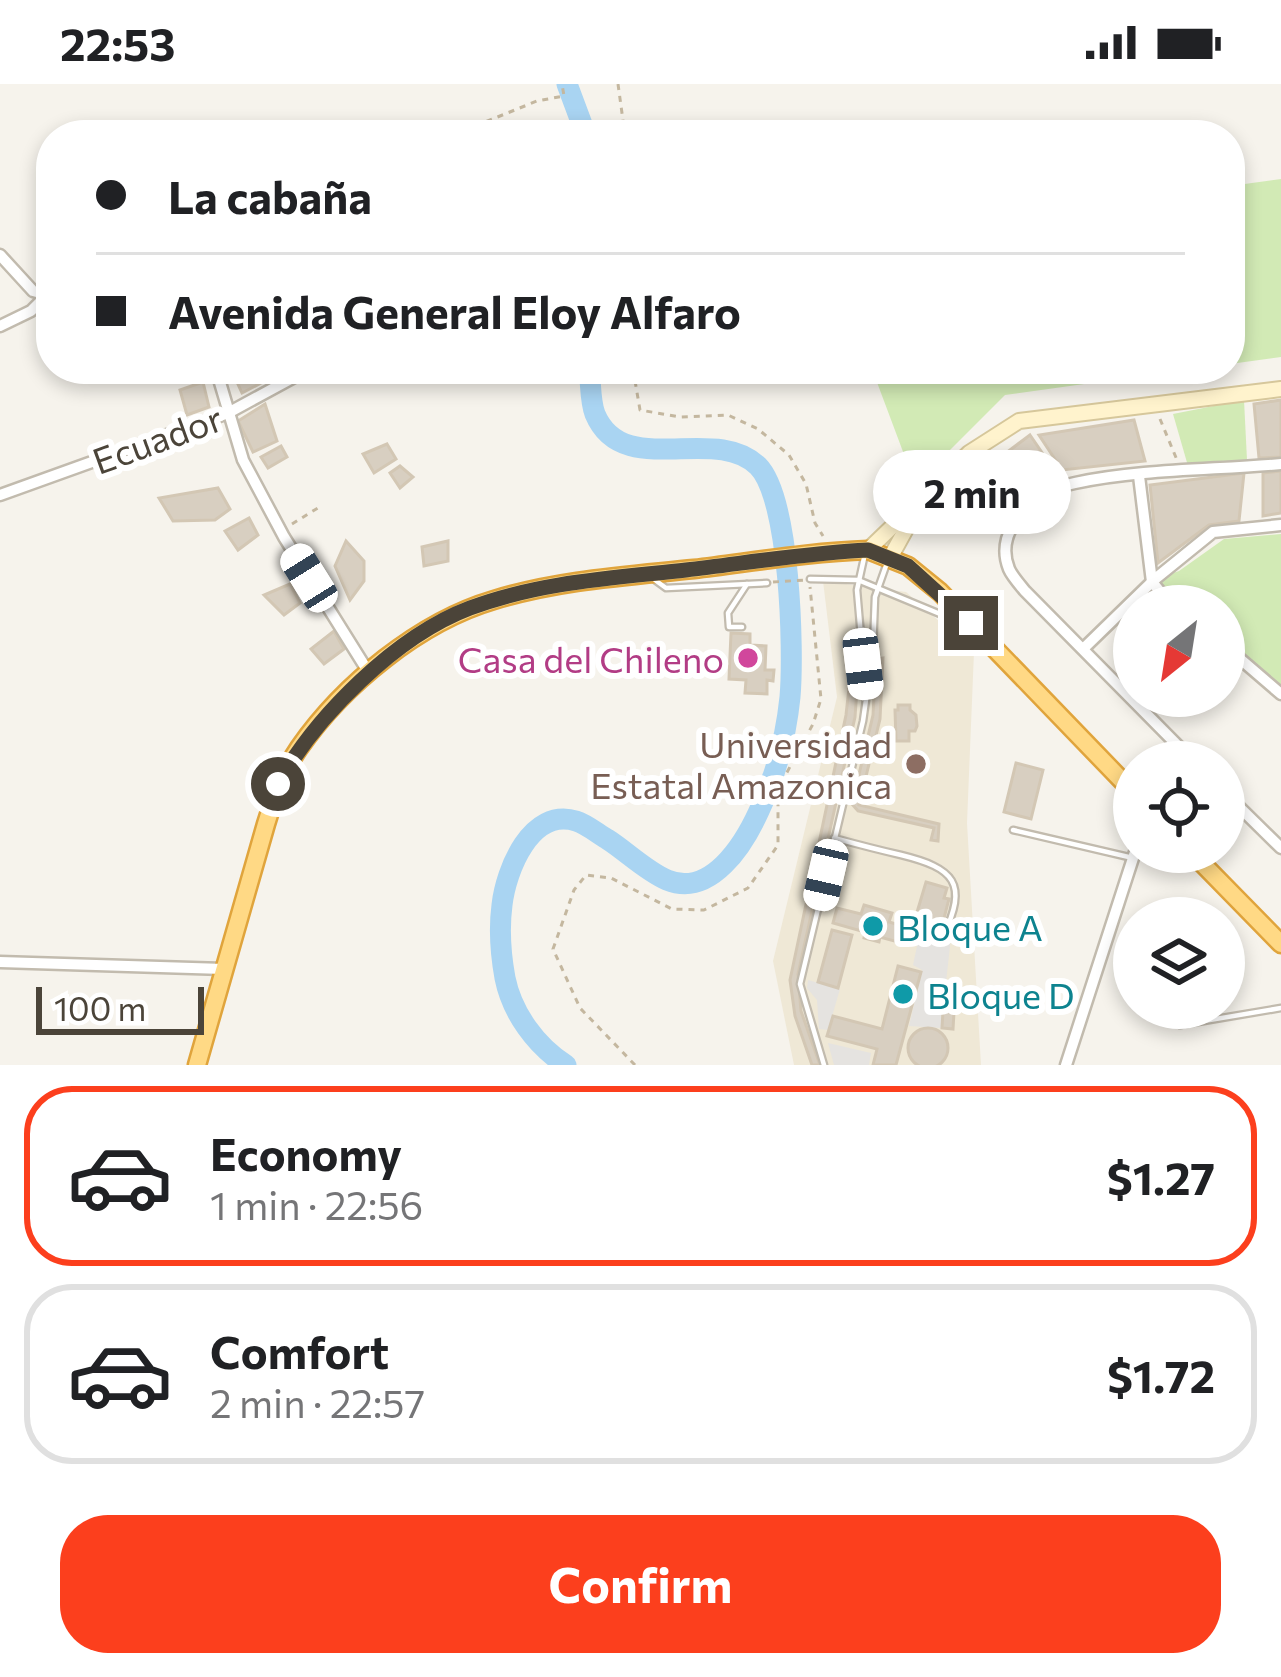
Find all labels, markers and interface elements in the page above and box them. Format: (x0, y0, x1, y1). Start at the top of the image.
text: 22:53 (60, 15, 176, 70)
text: La cabaña (168, 168, 372, 223)
text: Avenida General Eloy Alfaro (168, 283, 741, 338)
street label: Ecuador (86, 394, 228, 482)
callout: 2 min (872, 449, 1070, 533)
text: 2 min (923, 468, 1021, 516)
car (275, 538, 343, 618)
north arrow (1113, 585, 1245, 717)
map controls (1113, 585, 1245, 1029)
route end (944, 596, 998, 650)
car (841, 626, 885, 702)
place label: Casa del Chileno (458, 636, 724, 680)
marker: Casa del Chileno (735, 645, 761, 671)
place label: Universidad Estatal Amazonica (590, 721, 892, 806)
button: locate (1113, 741, 1245, 873)
marker: Universidad Estatal Amazonica (903, 751, 929, 777)
route start (251, 757, 305, 811)
car (800, 836, 852, 914)
button: layers (1113, 897, 1245, 1029)
place label: Bloque A (897, 904, 1043, 948)
marker: Bloque A (860, 913, 886, 939)
place label: Bloque D (927, 972, 1074, 1016)
scale bar (36, 981, 204, 1034)
marker: Bloque D (890, 981, 916, 1007)
text: 100 m (54, 987, 146, 1028)
icon: car (66, 1122, 174, 1230)
text: Economy (210, 1125, 402, 1180)
text: $1.27 (1107, 1149, 1215, 1204)
text: 1 min · 22:56 (210, 1180, 423, 1228)
icon: car (66, 1320, 174, 1428)
text: Comfort (210, 1323, 389, 1378)
text: $1.72 (1107, 1347, 1215, 1402)
text: 2 min · 22:57 (210, 1378, 425, 1426)
button: Confirm (60, 1515, 1221, 1653)

